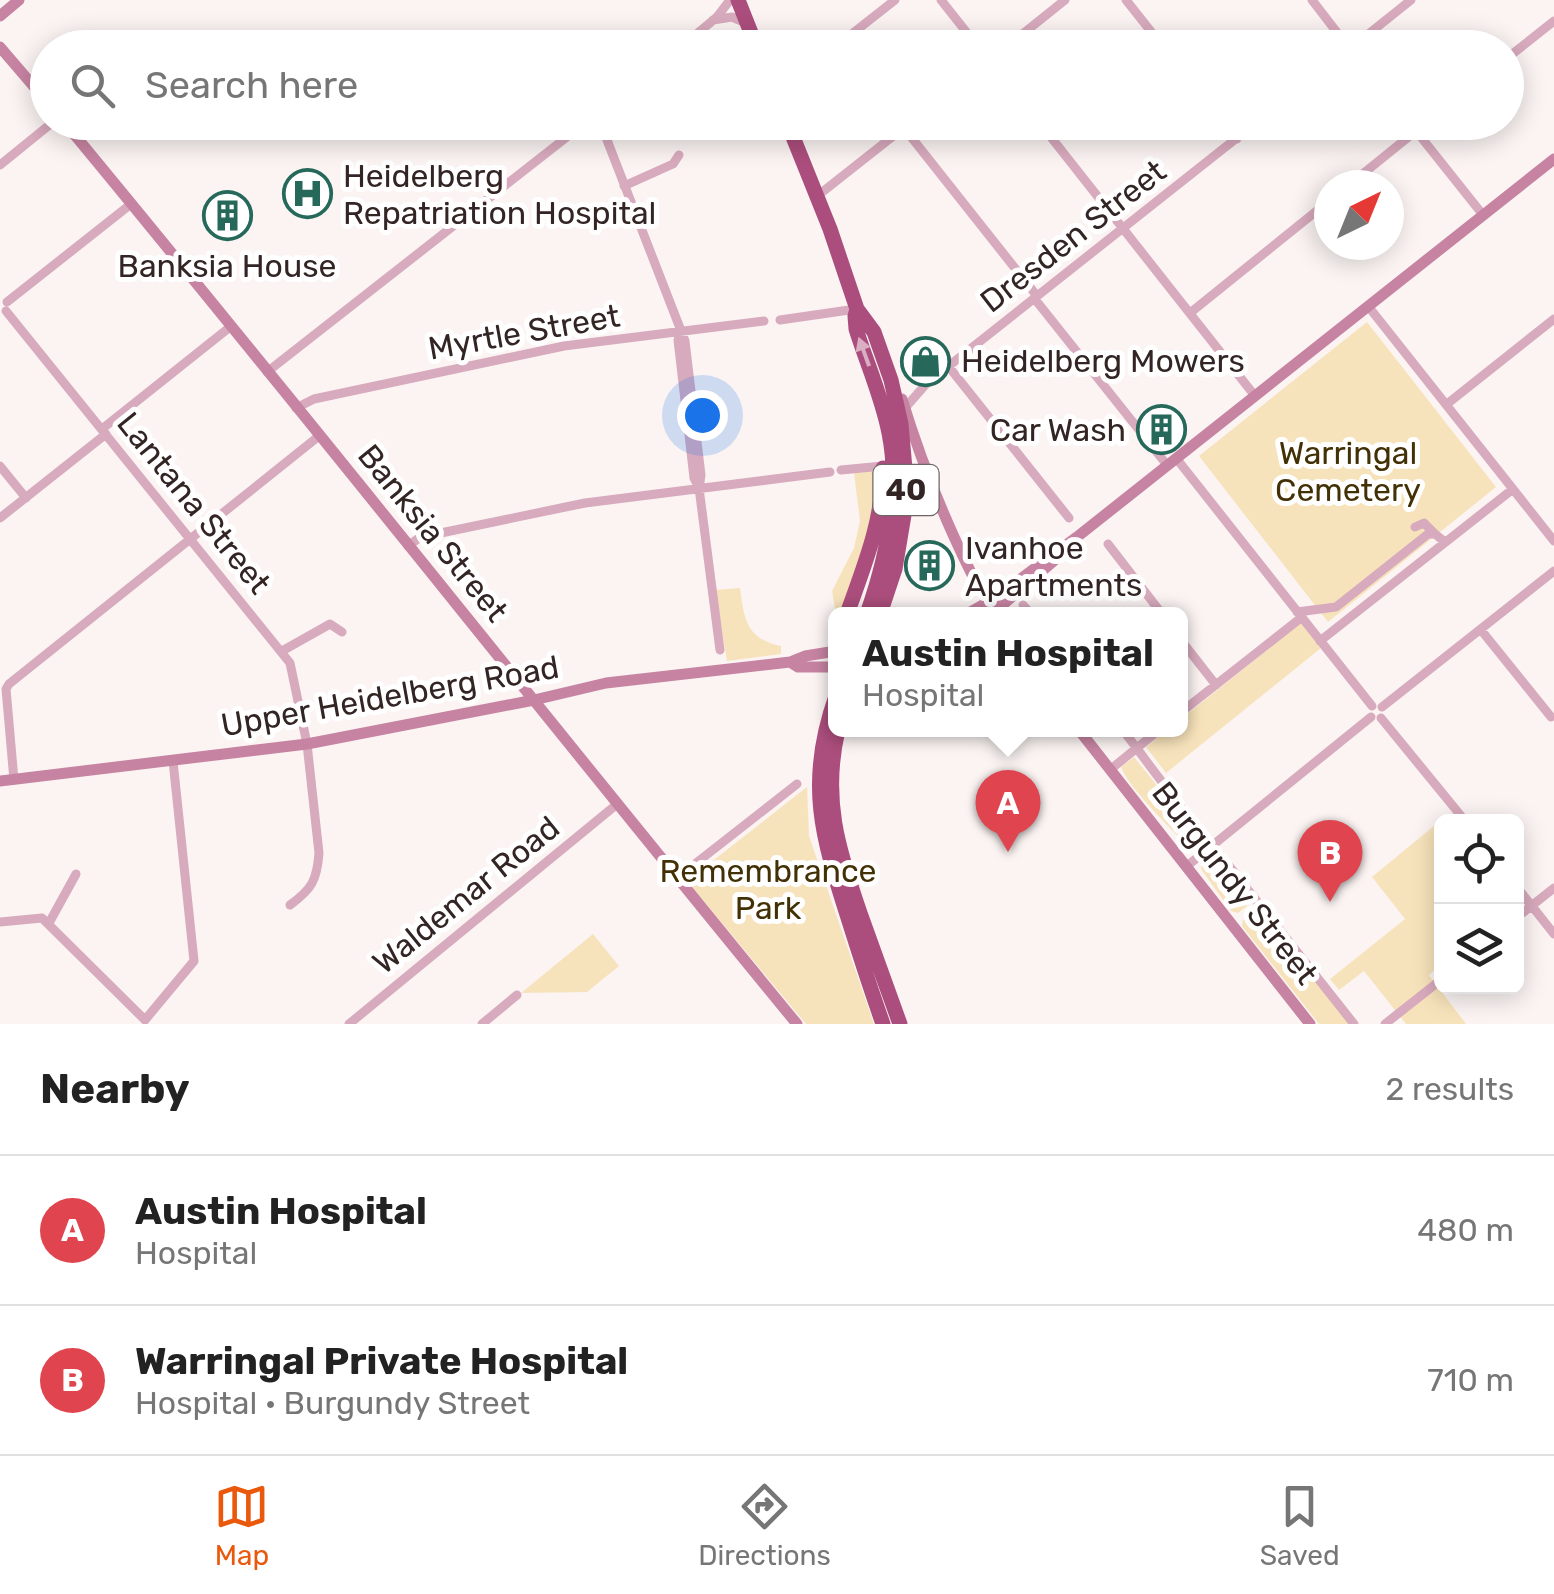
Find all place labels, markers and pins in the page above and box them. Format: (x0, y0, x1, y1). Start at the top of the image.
place label: Heidelberg Repatriation Hospital (343, 157, 656, 232)
hospital icon: Heidelberg Repatriation Hospital (282, 168, 334, 220)
building icon: Banksia House (201, 190, 253, 242)
place label: Banksia House (118, 247, 336, 285)
shop icon: Heidelberg Mowers (900, 335, 952, 387)
place label: Heidelberg Mowers (961, 342, 1245, 380)
building icon: Car Wash (1135, 404, 1187, 456)
place label: Car Wash (990, 411, 1126, 449)
place label: Ivanhoe Apartments (965, 529, 1142, 604)
building icon: Ivanhoe Apartments (904, 540, 956, 592)
pin: A (976, 770, 1040, 852)
pin: B (1298, 820, 1362, 902)

